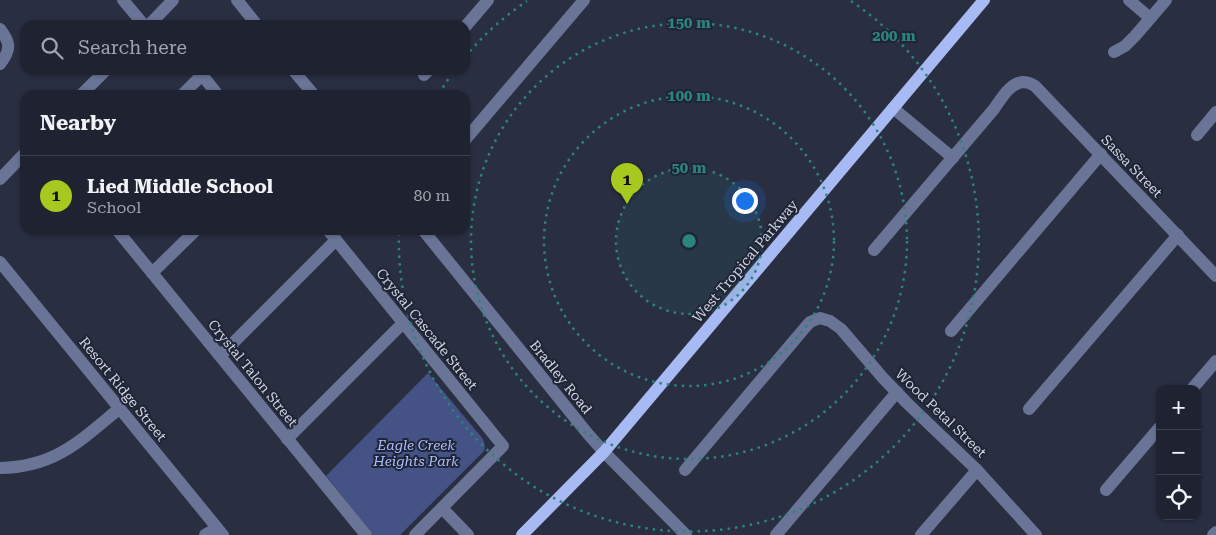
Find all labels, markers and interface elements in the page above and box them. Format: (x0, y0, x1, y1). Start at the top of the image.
text: 150 m (667, 14, 711, 32)
search box (20, 20, 470, 75)
text: 200 m (872, 27, 916, 45)
icon: search (38, 34, 66, 62)
text: Search here (78, 36, 187, 59)
text: 100 m (667, 87, 711, 105)
text: Nearby (40, 111, 116, 135)
street label: Sassa Street (1098, 131, 1166, 201)
text: 50 m (671, 159, 707, 177)
pin: 1 (611, 163, 643, 204)
text: Lied Middle School (87, 175, 273, 198)
text: 1 (52, 186, 60, 205)
text: 80 m (413, 186, 450, 205)
your location (732, 188, 758, 214)
street label: West Tropical Parkway (689, 196, 801, 325)
text: School (87, 198, 141, 217)
centre of rings (680, 232, 698, 250)
street label: Crystal Cascade Street (373, 265, 481, 393)
street label: Crystal Talon Street (205, 316, 301, 430)
street label: Resort Ridge Street (76, 334, 170, 444)
street label: Bradley Road (527, 337, 595, 417)
street label: Wood Petal Street (892, 365, 990, 461)
map controls (1156, 385, 1201, 520)
button: + (1156, 385, 1201, 430)
button: − (1156, 430, 1201, 475)
park label: Eagle Creek Heights Park (372, 437, 459, 469)
button: locate (1156, 475, 1201, 520)

